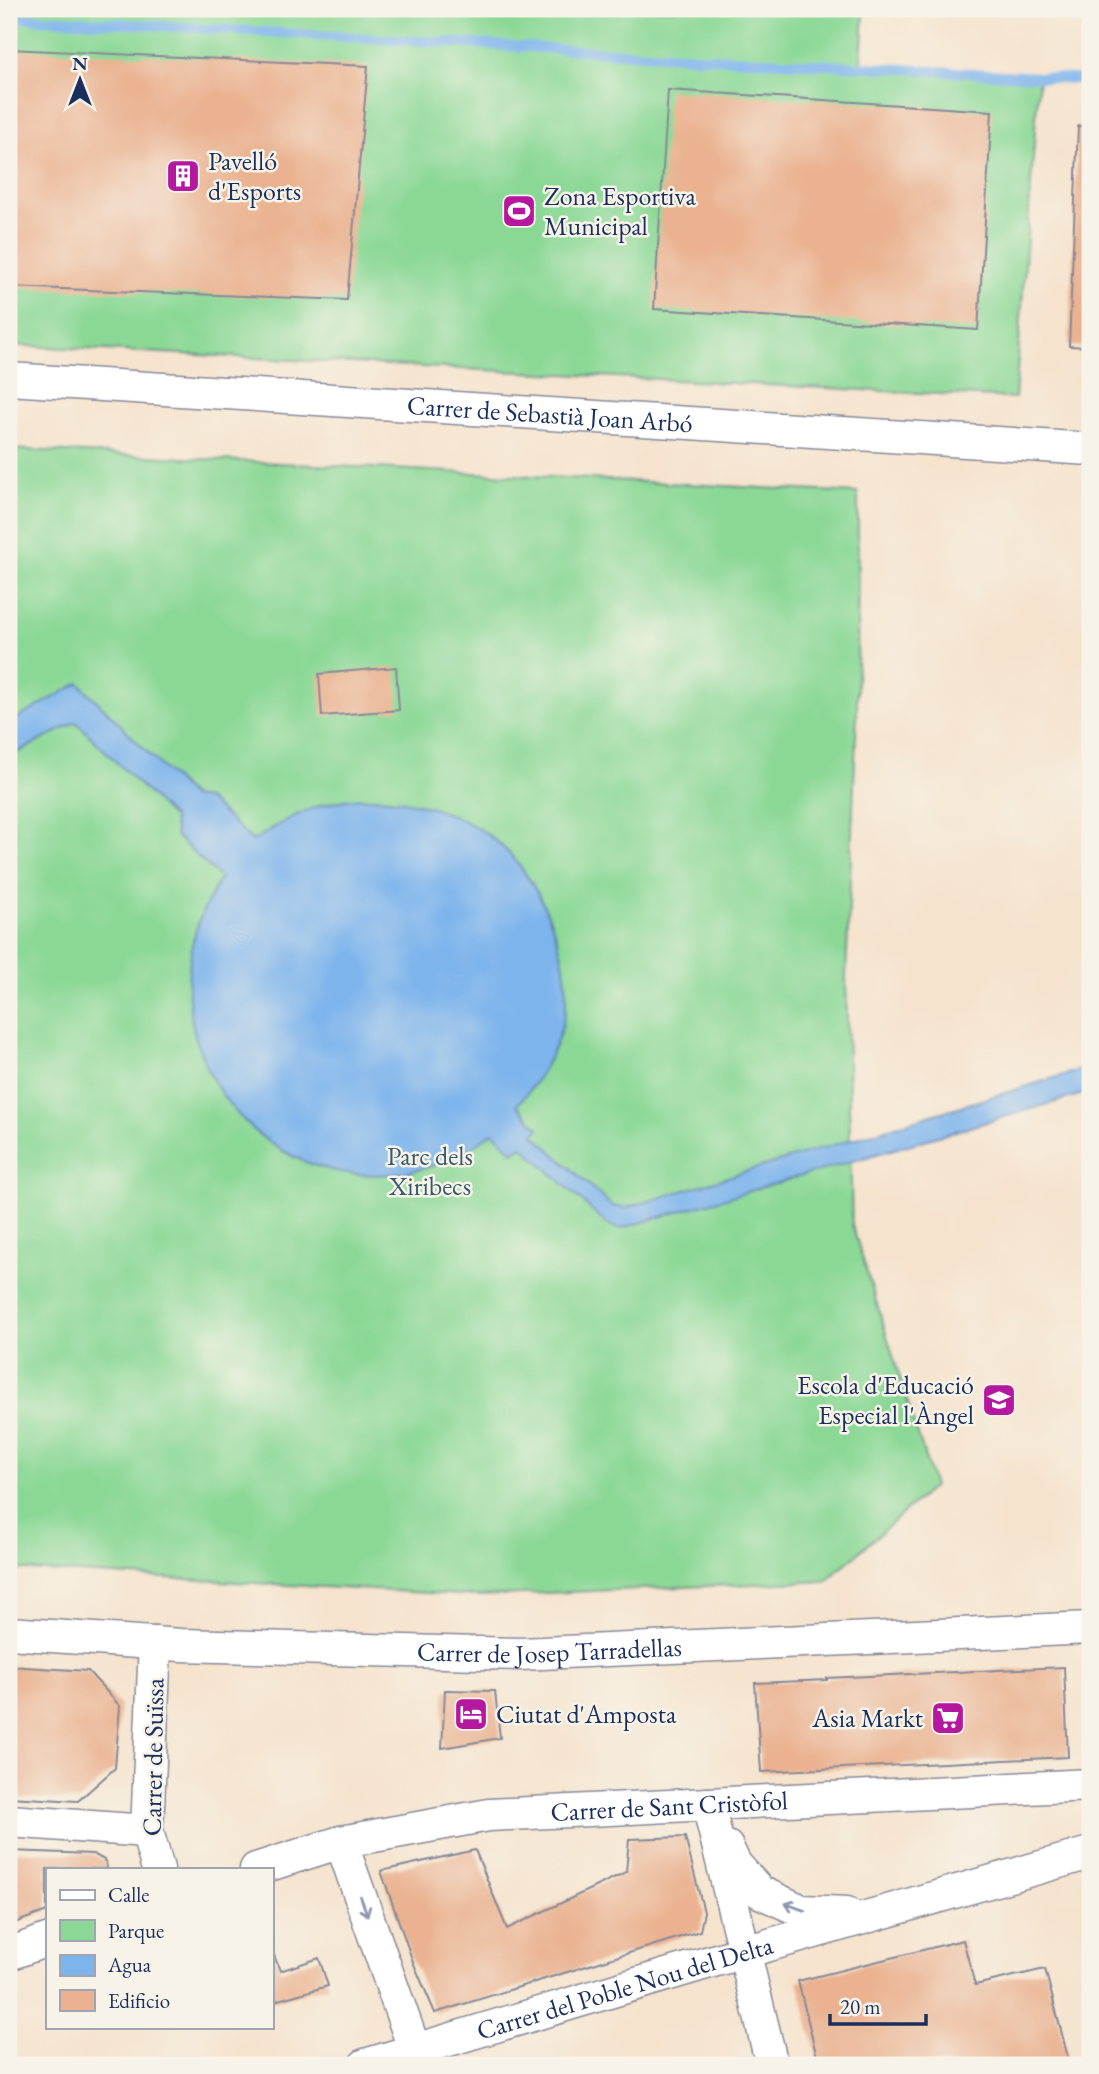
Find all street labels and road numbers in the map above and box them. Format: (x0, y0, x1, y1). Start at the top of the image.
street label: Carrer de Sebastià Joan Arbó (406, 388, 694, 440)
street label: Carrer de Josep Tarradellas (416, 1630, 683, 1671)
street label: Carrer de Suïssa (135, 1677, 171, 1836)
street label: Carrer de Sant Cristòfol (550, 1783, 789, 1829)
street label: Carrer del Poble Nou del Delta (473, 1928, 777, 2048)

